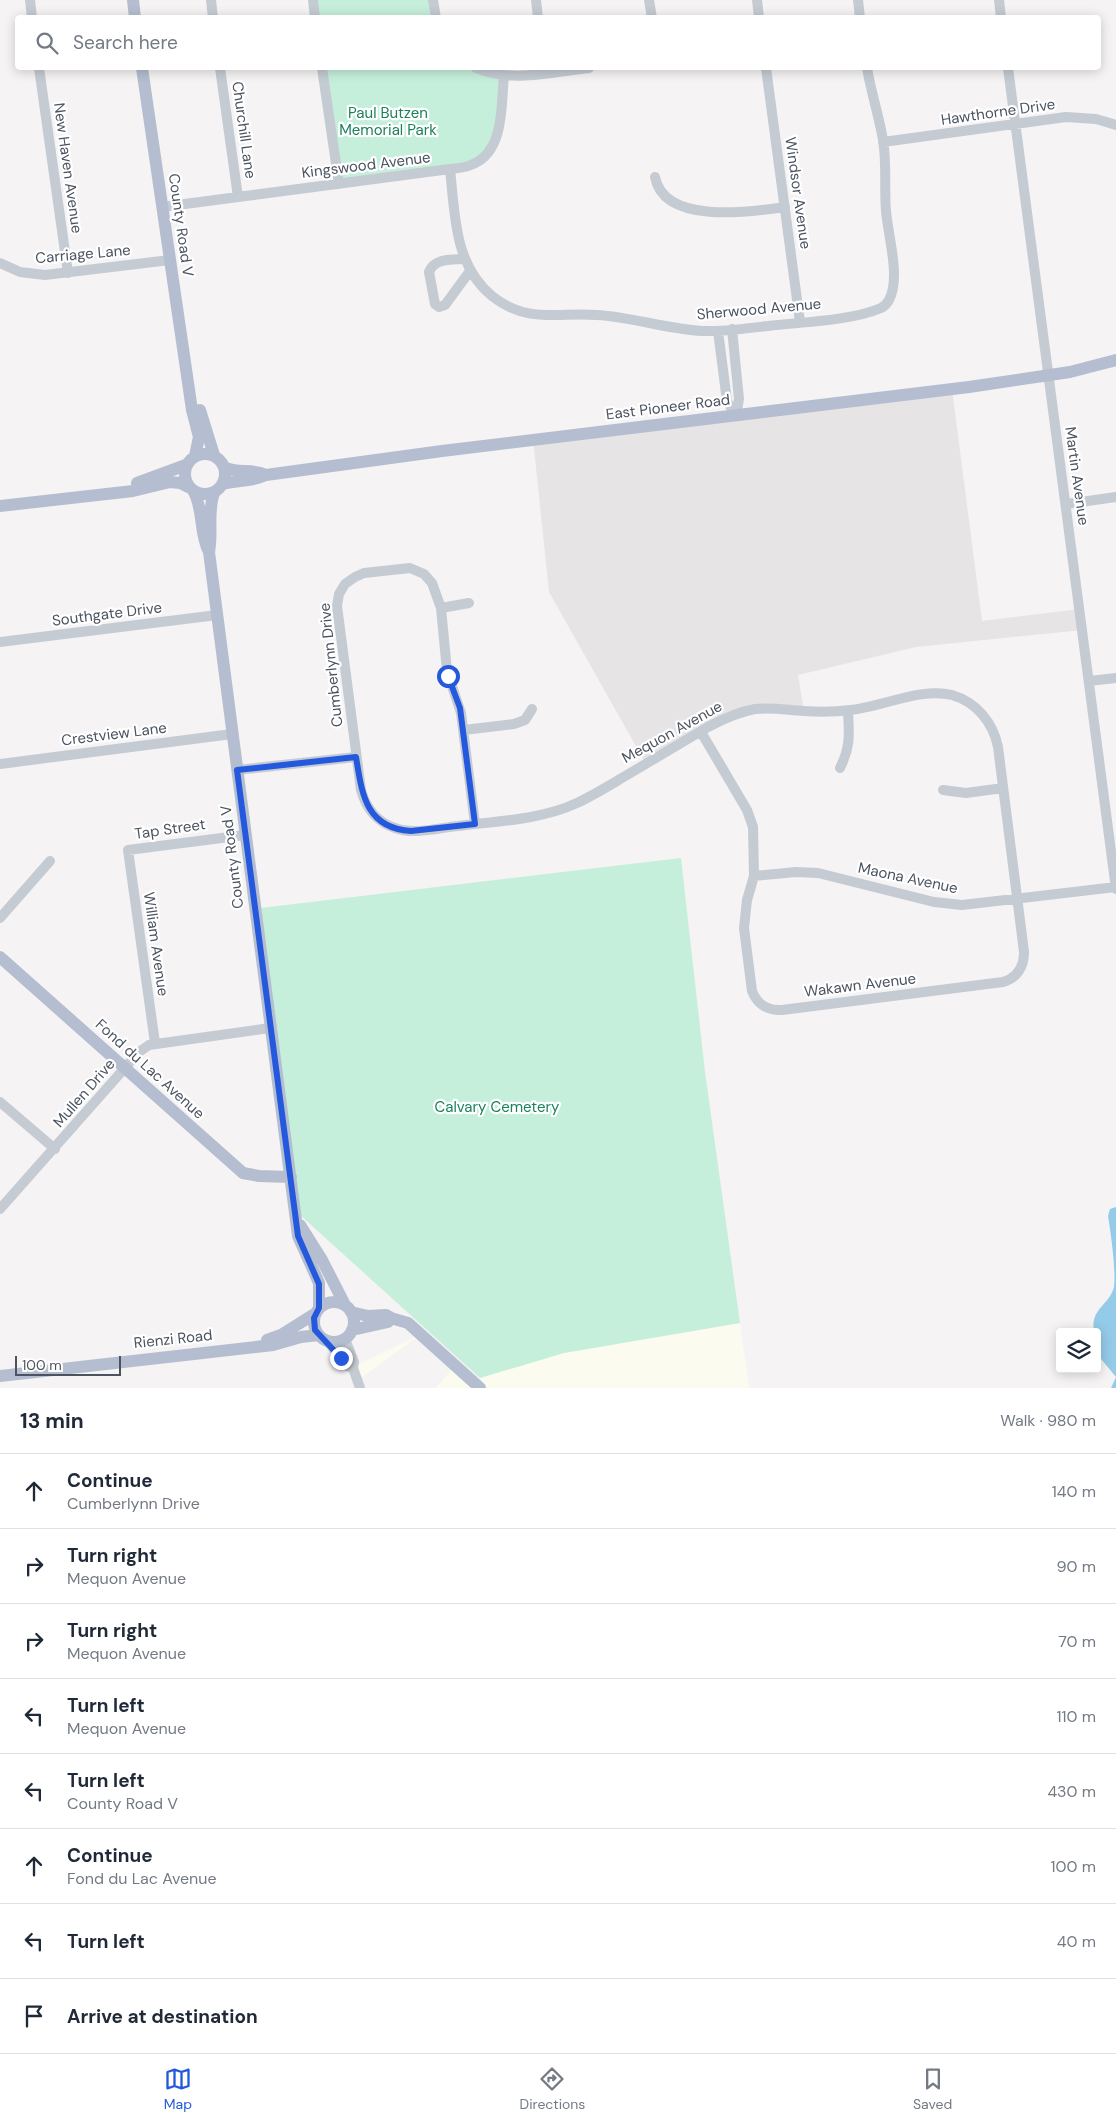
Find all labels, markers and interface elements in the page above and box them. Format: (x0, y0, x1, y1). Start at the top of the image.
search box (15, 15, 1101, 70)
icon: search (33, 29, 61, 57)
text: Search here (73, 30, 178, 55)
street label: Churchill Lane (227, 80, 261, 180)
street label: Hawthorne Drive (940, 94, 1056, 130)
street label: New Haven Avenue (49, 101, 87, 235)
park label: Paul Butzen Memorial Park (339, 103, 437, 140)
street label: Windsor Avenue (780, 136, 816, 250)
street label: Kingswood Avenue (300, 147, 432, 183)
street label: County Road V (164, 172, 198, 278)
street label: Carriage Lane (35, 240, 131, 268)
street label: Sherwood Avenue (696, 294, 822, 324)
street label: East Pioneer Road (605, 389, 731, 425)
street label: Martin Avenue (1060, 425, 1094, 527)
street label: Southgate Drive (51, 597, 163, 631)
street label: Cumberlynn Drive (315, 602, 347, 728)
route start (437, 665, 460, 688)
street label: Mequon Avenue (618, 696, 726, 768)
street label: Crestview Lane (60, 718, 168, 750)
street label: County Road V (216, 804, 248, 910)
street label: Tap Street (133, 814, 207, 844)
street label: Maona Avenue (856, 858, 960, 898)
street label: William Avenue (139, 891, 173, 997)
street label: Wakawn Avenue (803, 968, 917, 1002)
street label: Fond du Lac Avenue (91, 1015, 209, 1123)
street label: Mullen Drive (49, 1055, 119, 1131)
park label: Calvary Cemetery (435, 1097, 560, 1117)
street label: Rienzi Road (133, 1325, 213, 1353)
map controls (1056, 1328, 1101, 1373)
button: layers (1056, 1328, 1101, 1373)
route end (330, 1347, 353, 1370)
scale bar (15, 1353, 121, 1376)
text: 100 m (22, 1356, 62, 1374)
text: 13 min (20, 1407, 84, 1435)
text: Walk · 980 m (1000, 1410, 1096, 1431)
text: Continue (67, 1468, 153, 1493)
icon: ahead (20, 1477, 48, 1505)
text: 140 m (1052, 1481, 1096, 1502)
text: Cumberlynn Drive (67, 1493, 200, 1514)
text: Turn right (67, 1543, 157, 1568)
icon: right (20, 1552, 48, 1580)
text: 90 m (1056, 1556, 1096, 1577)
text: Mequon Avenue (67, 1568, 186, 1589)
text: Turn right (67, 1618, 157, 1643)
icon: right (20, 1627, 48, 1655)
text: 70 m (1058, 1631, 1096, 1652)
text: Mequon Avenue (67, 1643, 186, 1664)
text: Turn left (67, 1693, 145, 1718)
icon: left (20, 1702, 48, 1730)
text: 110 m (1057, 1706, 1096, 1727)
text: Mequon Avenue (67, 1718, 186, 1739)
text: Turn left (67, 1768, 145, 1793)
icon: left (20, 1777, 48, 1805)
text: 430 m (1047, 1781, 1096, 1802)
text: County Road V (67, 1793, 178, 1814)
text: Continue (67, 1843, 153, 1868)
icon: ahead (20, 1852, 48, 1880)
text: 100 m (1051, 1856, 1096, 1877)
text: Fond du Lac Avenue (67, 1868, 217, 1889)
icon: left (20, 1927, 48, 1955)
text: Turn left (67, 1929, 145, 1954)
text: 40 m (1057, 1931, 1096, 1952)
icon: arrive (20, 2002, 48, 2030)
text: Arrive at destination (67, 2004, 258, 2029)
tab: Map (164, 2065, 192, 2113)
tab: Directions (520, 2065, 585, 2113)
tab: Saved (913, 2065, 952, 2113)

